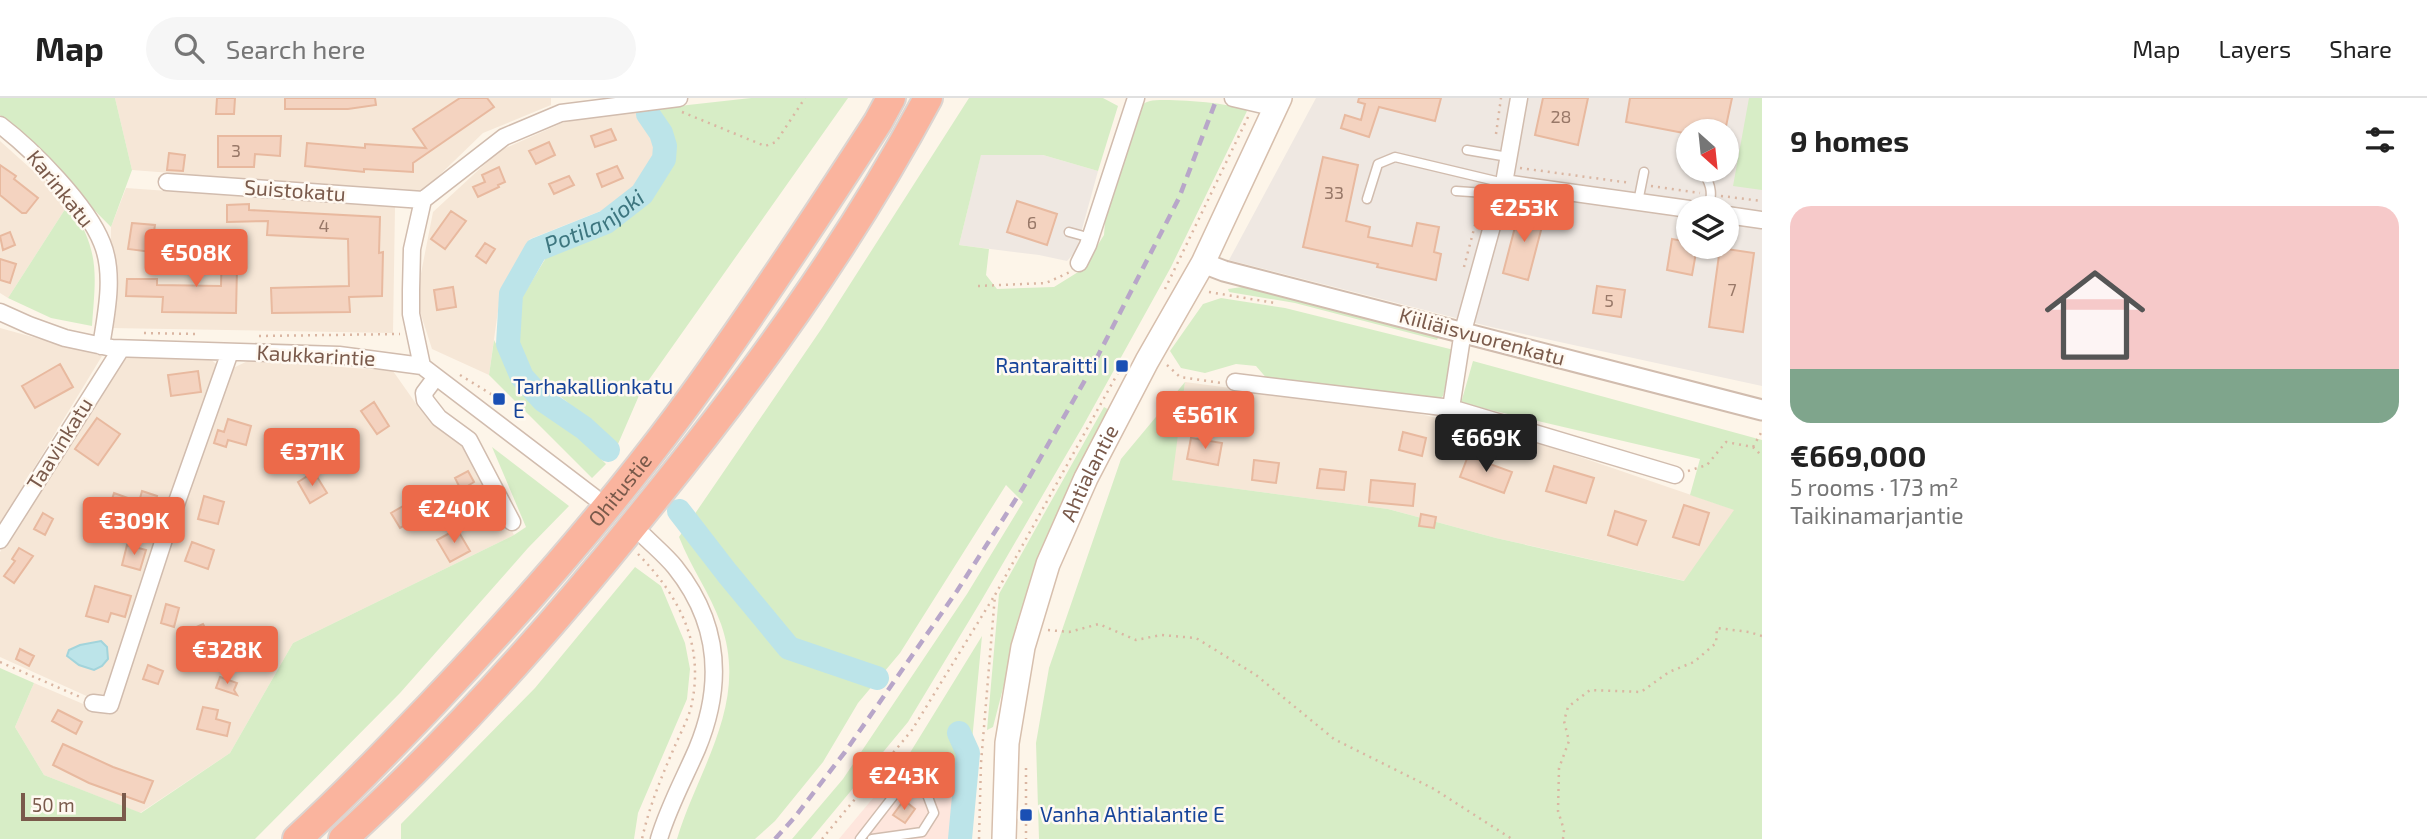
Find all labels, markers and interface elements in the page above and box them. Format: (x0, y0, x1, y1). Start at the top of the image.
search box (146, 17, 636, 80)
text: Map (35, 28, 104, 68)
icon: search (170, 29, 208, 67)
text: Search here (226, 33, 365, 64)
text: Map (2132, 34, 2180, 63)
text: Layers (2218, 34, 2291, 63)
text: Share (2329, 34, 2392, 63)
house number: 28 (1550, 105, 1572, 127)
north arrow (1676, 119, 1740, 182)
map controls (1676, 119, 1739, 259)
icon: filters (2361, 121, 2399, 159)
text: 9 homes (1790, 122, 1909, 158)
house number: 3 (231, 139, 241, 161)
street label: Karinkatu (23, 144, 100, 232)
street label: Suistokatu (243, 173, 347, 206)
house number: 33 (1324, 181, 1344, 203)
water label: Potilanjoki (540, 182, 650, 258)
pin: €253K (1475, 184, 1573, 244)
text: €253K (1490, 193, 1558, 221)
button: layers (1676, 196, 1739, 259)
house number: 6 (1027, 211, 1037, 233)
house number: 4 (318, 214, 330, 236)
pin: €508K (147, 230, 245, 289)
text: €508K (161, 238, 231, 266)
icon: home (2032, 252, 2158, 378)
house number: 7 (1727, 278, 1737, 300)
house number: 5 (1604, 289, 1614, 311)
street label: Kiiliäisvuorenkatu (1397, 301, 1568, 370)
street label: Kaukkarintie (256, 339, 376, 370)
place label: Rantaraitti I (995, 352, 1108, 377)
marker: Rantaraitti I (1114, 358, 1130, 374)
place label: Tarhakallionkatu E (513, 373, 673, 422)
marker: Tarhakallionkatu E (491, 391, 507, 407)
street label: Taavinkatu (21, 392, 97, 494)
pin: €561K (1156, 392, 1254, 451)
text: €561K (1172, 400, 1238, 428)
pin: €669K (1437, 414, 1535, 474)
street label: Ahtialantie (1054, 420, 1123, 525)
text: €669K (1451, 423, 1521, 451)
pin: €371K (263, 428, 361, 488)
text: €371K (280, 437, 344, 465)
text: €669,000 (1790, 437, 1926, 473)
street label: Ohitustie (582, 448, 656, 531)
text: 5 rooms · 173 m² (1790, 473, 1959, 501)
pin: €240K (405, 486, 503, 545)
text: €240K (418, 494, 490, 522)
pin: €309K (85, 498, 183, 557)
text: Taikinamarjantie (1790, 501, 1964, 529)
text: €309K (99, 506, 169, 534)
pin: €328K (178, 626, 276, 686)
text: €328K (192, 635, 262, 663)
pin: €243K (855, 752, 953, 812)
text: €243K (869, 761, 939, 789)
scale bar (21, 790, 126, 822)
text: 50 m (32, 793, 75, 816)
place label: Vanha Ahtialantie E (1040, 801, 1225, 826)
marker: Vanha Ahtialantie E (1018, 807, 1034, 823)

